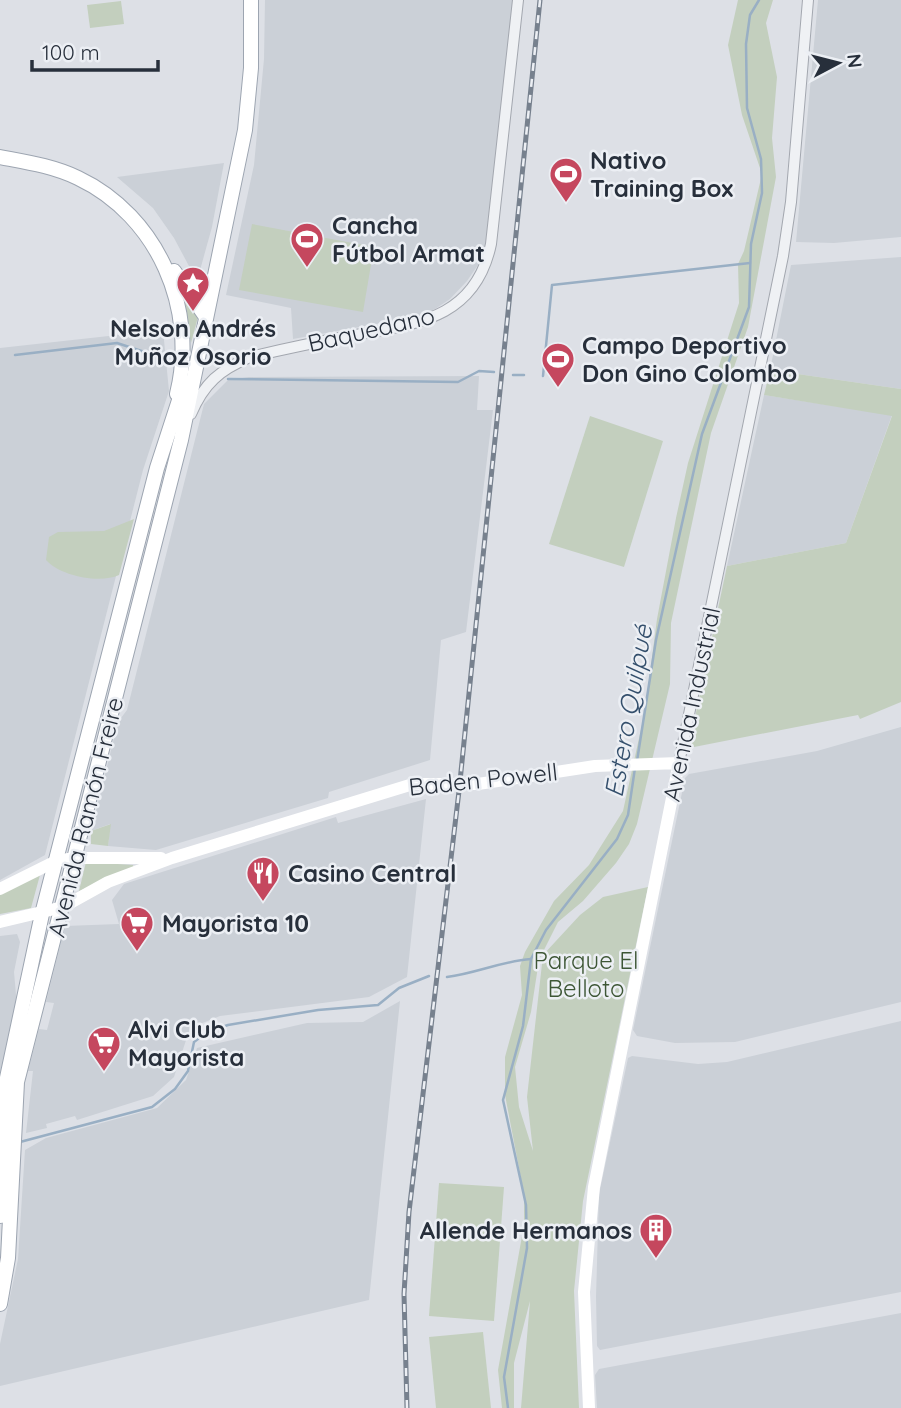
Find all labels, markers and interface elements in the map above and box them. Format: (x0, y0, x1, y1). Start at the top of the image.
scale bar (32, 28, 158, 72)
north arrow (803, 28, 873, 98)
text: 100 m (42, 39, 100, 65)
text: N (842, 53, 868, 69)
place label: Nativo Training Box (590, 145, 733, 203)
sports icon: Nativo Training Box (547, 155, 585, 204)
place label: Cancha Fútbol Armat (332, 210, 485, 268)
sports icon: Cancha Fútbol Armat (288, 220, 326, 269)
place icon: Nelson Andrés Muñoz Osorio (174, 264, 212, 313)
street label: Baquedano (305, 300, 437, 358)
place label: Nelson Andrés Muñoz Osorio (110, 313, 276, 371)
place label: Campo Deportivo Don Gino Colombo (582, 330, 797, 388)
sports icon: Campo Deportivo Don Gino Colombo (539, 340, 577, 389)
street label: Avenida Industrial (656, 604, 726, 804)
water label: Estero Quilpué (597, 621, 660, 800)
street label: Avenida Ramón Freire (41, 694, 129, 940)
street label: Baden Powell (407, 756, 559, 802)
restaurant icon: Casino Central (244, 854, 282, 903)
place label: Casino Central (288, 858, 456, 888)
supermarket icon: Mayorista 10 (118, 904, 156, 953)
place label: Mayorista 10 (162, 908, 309, 938)
park label: Parque El Belloto (534, 945, 638, 1003)
place label: Alvi Club Mayorista (128, 1014, 244, 1072)
supermarket icon: Alvi Club Mayorista (85, 1024, 123, 1073)
building icon: Allende Hermanos (637, 1211, 675, 1260)
place label: Allende Hermanos (420, 1215, 632, 1245)

